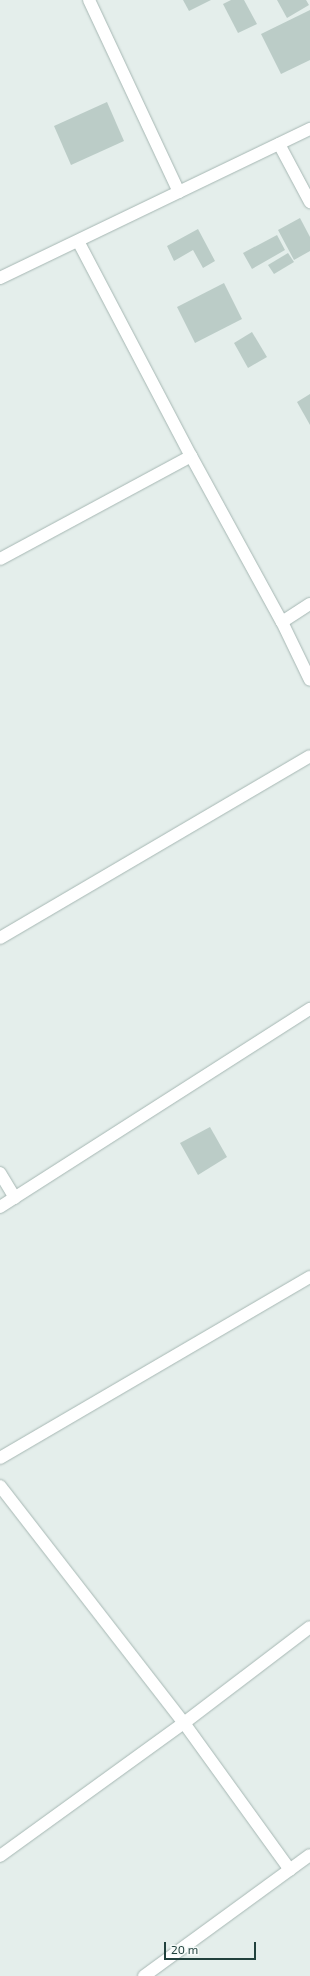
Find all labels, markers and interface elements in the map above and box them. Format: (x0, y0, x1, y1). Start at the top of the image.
scale bar (166, 1934, 258, 1960)
text: 20 m (171, 1942, 198, 1956)

